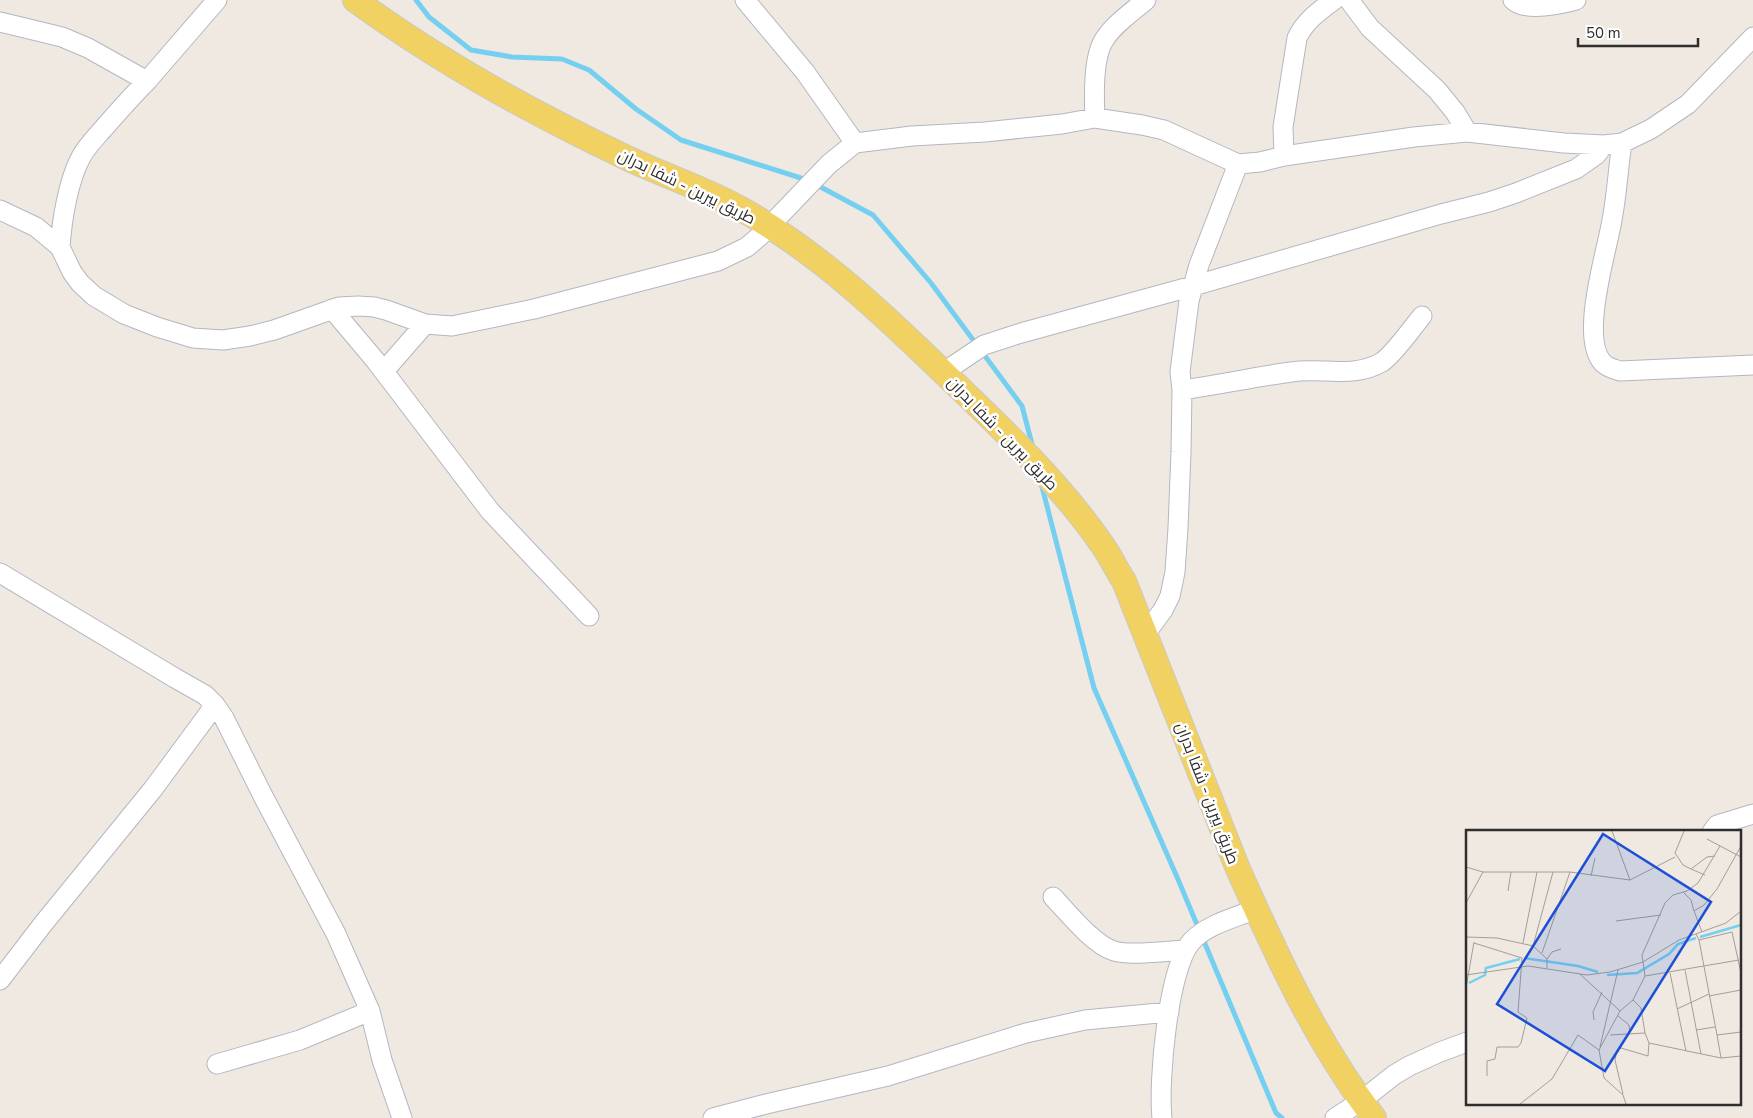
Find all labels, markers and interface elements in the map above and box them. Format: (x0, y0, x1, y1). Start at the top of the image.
scale bar (1578, 15, 1698, 47)
text: 50 m (1586, 23, 1621, 43)
street label: طريق بيرين - شفا بدران (614, 144, 759, 230)
street label: طريق بيرين - شفا بدران (942, 372, 1062, 495)
street label: طريق بيرين - شفا بدران (1170, 719, 1244, 868)
inset map (1466, 830, 1740, 1106)

